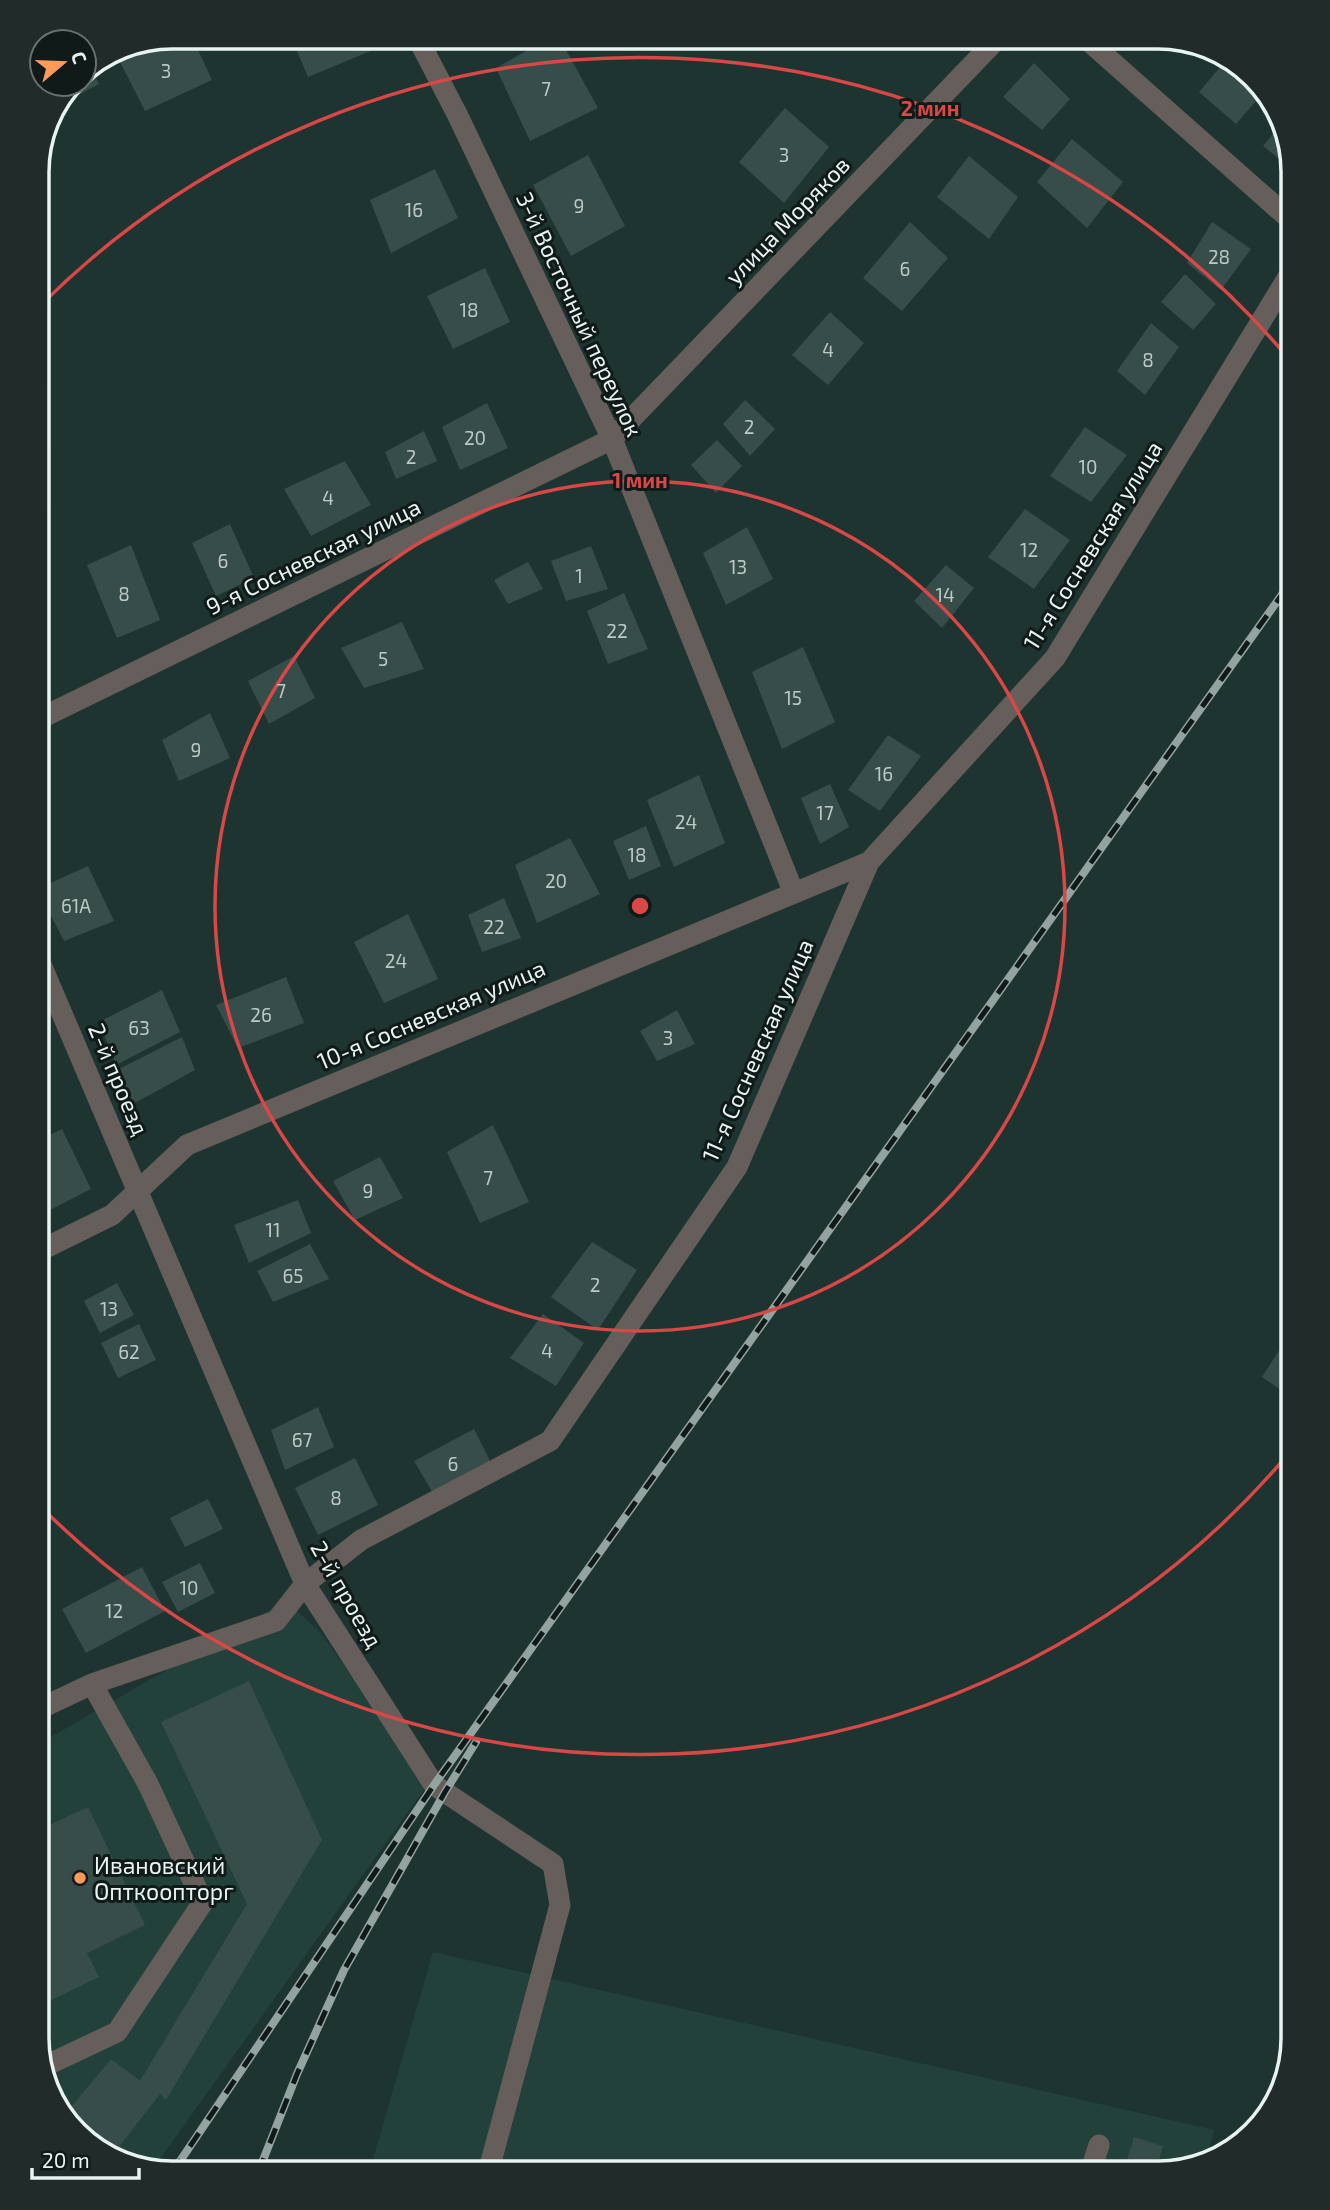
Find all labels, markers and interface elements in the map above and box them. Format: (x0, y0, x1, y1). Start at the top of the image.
north arrow (28, 28, 98, 98)
text: С (67, 48, 92, 66)
house number: 3 (161, 59, 171, 82)
house number: 7 (541, 77, 551, 100)
text: 2 мин (901, 95, 959, 120)
house number: 3 (779, 143, 789, 166)
street label: улица Моряков (719, 150, 856, 290)
street label: 3-й Восточный переулок (510, 187, 649, 441)
house number: 9 (574, 194, 584, 217)
house number: 16 (405, 198, 423, 221)
house number: 28 (1208, 245, 1230, 268)
house number: 6 (900, 257, 910, 280)
house number: 18 (459, 298, 479, 321)
house number: 4 (822, 338, 834, 361)
house number: 8 (1142, 348, 1154, 371)
house number: 2 (744, 415, 754, 438)
house number: 20 (464, 426, 486, 449)
street label: 11-я Сосневская улица (1016, 436, 1168, 655)
house number: 2 (406, 445, 416, 468)
house number: 10 (1078, 455, 1098, 478)
text: 1 мин (612, 467, 668, 492)
house number: 4 (322, 486, 334, 509)
street label: 9-я Сосневская улица (201, 492, 425, 621)
house number: 12 (1020, 538, 1038, 561)
house number: 6 (218, 549, 228, 572)
house number: 13 (729, 555, 747, 578)
house number: 1 (575, 564, 583, 587)
house number: 8 (118, 582, 130, 605)
house number: 14 (935, 583, 955, 606)
house number: 22 (606, 619, 628, 642)
house number: 5 (378, 647, 388, 670)
house number: 7 (276, 679, 286, 702)
house number: 15 (784, 686, 802, 709)
house number: 9 (191, 738, 201, 761)
house number: 16 (875, 762, 893, 785)
house number: 17 (816, 801, 834, 824)
house number: 24 (675, 810, 697, 833)
house number: 18 (627, 843, 647, 866)
house number: 20 (545, 869, 567, 892)
house number: 61А (61, 894, 91, 917)
centre of rings (628, 894, 652, 918)
house number: 22 (483, 915, 505, 938)
street label: 11-я Сосневская улица (695, 935, 820, 1166)
house number: 24 (385, 949, 407, 972)
street label: 10-я Сосневская улица (313, 953, 550, 1076)
house number: 26 (250, 1003, 272, 1026)
house number: 63 (128, 1016, 150, 1039)
street label: 2-й проезд (83, 1019, 155, 1139)
house number: 3 (663, 1026, 673, 1049)
house number: 7 (483, 1166, 493, 1189)
house number: 9 (363, 1179, 373, 1202)
house number: 11 (265, 1218, 281, 1241)
house number: 65 (282, 1264, 304, 1287)
house number: 2 (590, 1273, 600, 1296)
house number: 13 (100, 1297, 118, 1320)
house number: 4 (541, 1339, 553, 1362)
house number: 62 (118, 1340, 140, 1363)
house number: 67 (292, 1428, 313, 1451)
house number: 6 (448, 1452, 458, 1475)
house number: 8 (330, 1486, 342, 1509)
street label: 2-й проезд (305, 1536, 389, 1652)
house number: 10 (179, 1576, 199, 1599)
house number: 12 (105, 1599, 123, 1622)
place label: Ивановский Опткоопторг (94, 1851, 234, 1905)
marker: Ивановский Опткоопторг (72, 1870, 88, 1886)
scale bar (32, 2136, 138, 2180)
text: 20 m (42, 2147, 90, 2172)

